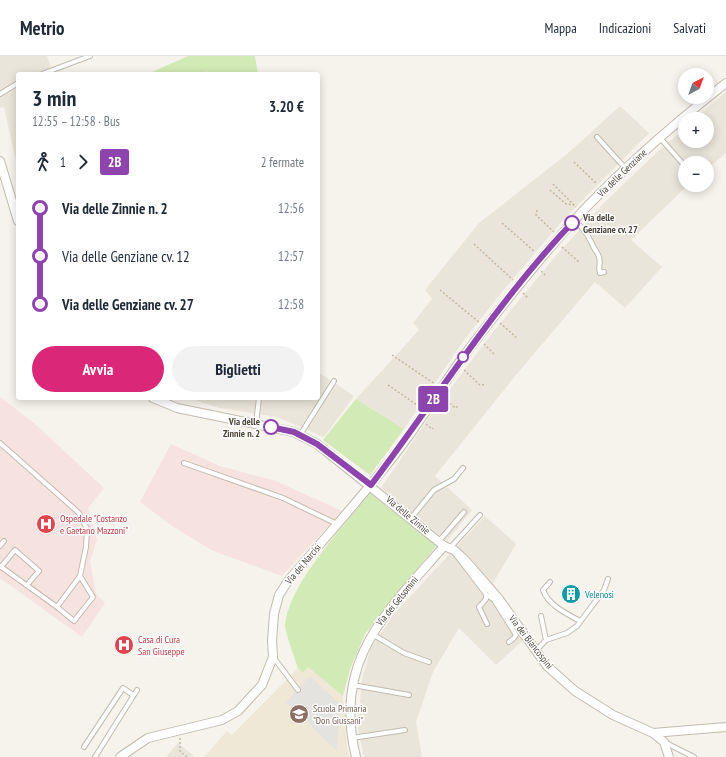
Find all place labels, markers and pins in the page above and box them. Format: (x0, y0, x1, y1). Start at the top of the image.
place label: Via delle Genziane cv. 27 (582, 211, 638, 236)
marker: Via delle Genziane cv. 27 (564, 215, 580, 231)
unlabelled marker (457, 351, 469, 363)
place label: Via delle Zinnie n. 2 (223, 415, 260, 440)
marker: Via delle Zinnie n. 2 (263, 419, 279, 435)
place label: Ospedale "Costanzo e Gaetano Mazzoni" (60, 512, 128, 537)
hospital icon: Ospedale "Costanzo e Gaetano Mazzoni" (35, 513, 57, 535)
building icon: Velenosi (560, 583, 582, 605)
place label: Velenosi (584, 588, 614, 601)
place label: Casa di Cura San Giuseppe (138, 633, 185, 658)
hospital icon: Casa di Cura San Giuseppe (113, 634, 135, 656)
place label: Scuola Primaria "Don Giussani" (313, 702, 367, 727)
school or university icon: Scuola Primaria "Don Giussani" (288, 703, 310, 725)

